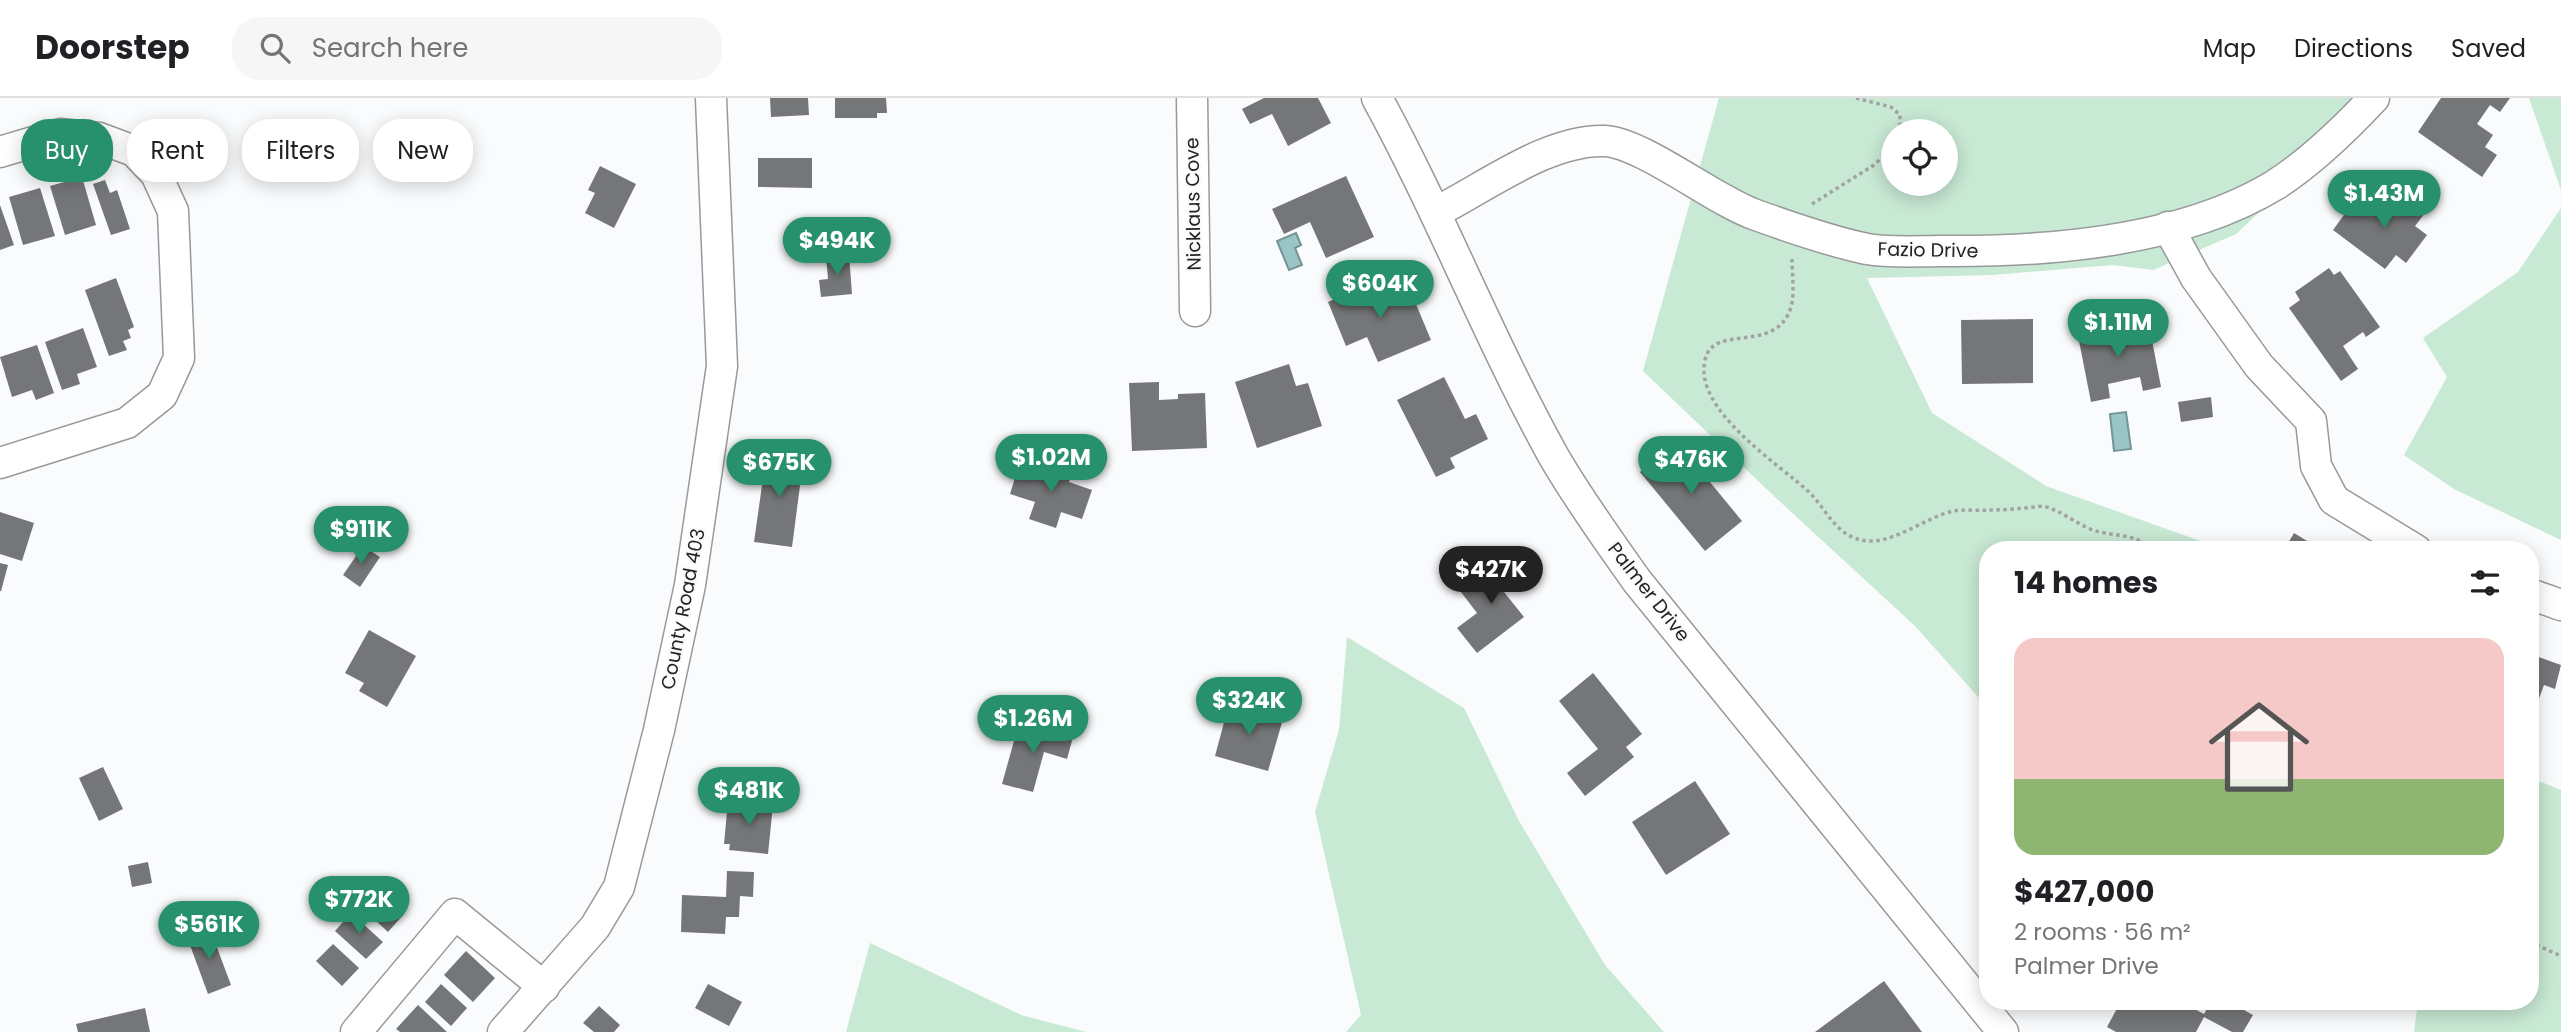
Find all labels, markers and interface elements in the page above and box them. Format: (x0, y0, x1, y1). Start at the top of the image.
search box (232, 17, 722, 80)
text: Doorstep (35, 24, 190, 71)
icon: search (256, 29, 294, 67)
text: Search here (312, 30, 468, 66)
text: Map (2203, 32, 2256, 65)
text: Directions (2294, 32, 2413, 65)
text: Saved (2451, 32, 2526, 65)
chip: Buy (21, 119, 113, 182)
chip: Rent (127, 119, 228, 182)
chip: Filters (242, 119, 359, 182)
chip: New (373, 119, 473, 182)
map controls (1881, 119, 1958, 196)
button: locate (1881, 119, 1958, 196)
street label: Nicklaus Cove (1178, 137, 1208, 271)
pin: $1.43M (2327, 170, 2441, 230)
text: $1.43M (2344, 177, 2424, 209)
pin: $494K (788, 218, 886, 277)
text: $494K (799, 224, 875, 256)
street label: Fazio Drive (1877, 236, 1979, 264)
pin: $604K (1331, 260, 1429, 320)
text: $604K (1342, 267, 1418, 299)
pin: $1.11M (2061, 300, 2175, 359)
text: $1.11M (2084, 306, 2152, 338)
pin: $1.02M (994, 434, 1108, 494)
pin: $476K (1642, 436, 1740, 496)
pin: $675K (730, 440, 828, 499)
text: $1.02M (1011, 441, 1091, 473)
text: $476K (1654, 443, 1728, 475)
text: $675K (742, 446, 816, 478)
pin: $911K (312, 506, 410, 566)
text: $911K (330, 513, 392, 545)
street label: County Road 403 (654, 526, 712, 692)
street label: Palmer Drive (1602, 537, 1696, 647)
pin: $427K (1442, 546, 1540, 606)
text: $427K (1455, 553, 1527, 585)
text: 14 homes (2014, 561, 2158, 604)
icon: filters (2466, 564, 2504, 602)
pin: $324K (1200, 678, 1298, 737)
text: $324K (1212, 684, 1286, 716)
icon: home (2196, 684, 2322, 810)
pin: $1.26M (976, 696, 1090, 755)
text: $1.26M (993, 702, 1073, 734)
pin: $481K (700, 768, 798, 827)
text: $481K (714, 774, 784, 806)
text: $427,000 (2014, 870, 2155, 913)
pin: $772K (310, 876, 408, 936)
text: $772K (325, 883, 393, 915)
pin: $561K (160, 902, 258, 961)
text: $561K (174, 908, 244, 940)
text: 2 rooms · 56 m² (2014, 916, 2191, 948)
text: Palmer Drive (2014, 950, 2159, 982)

